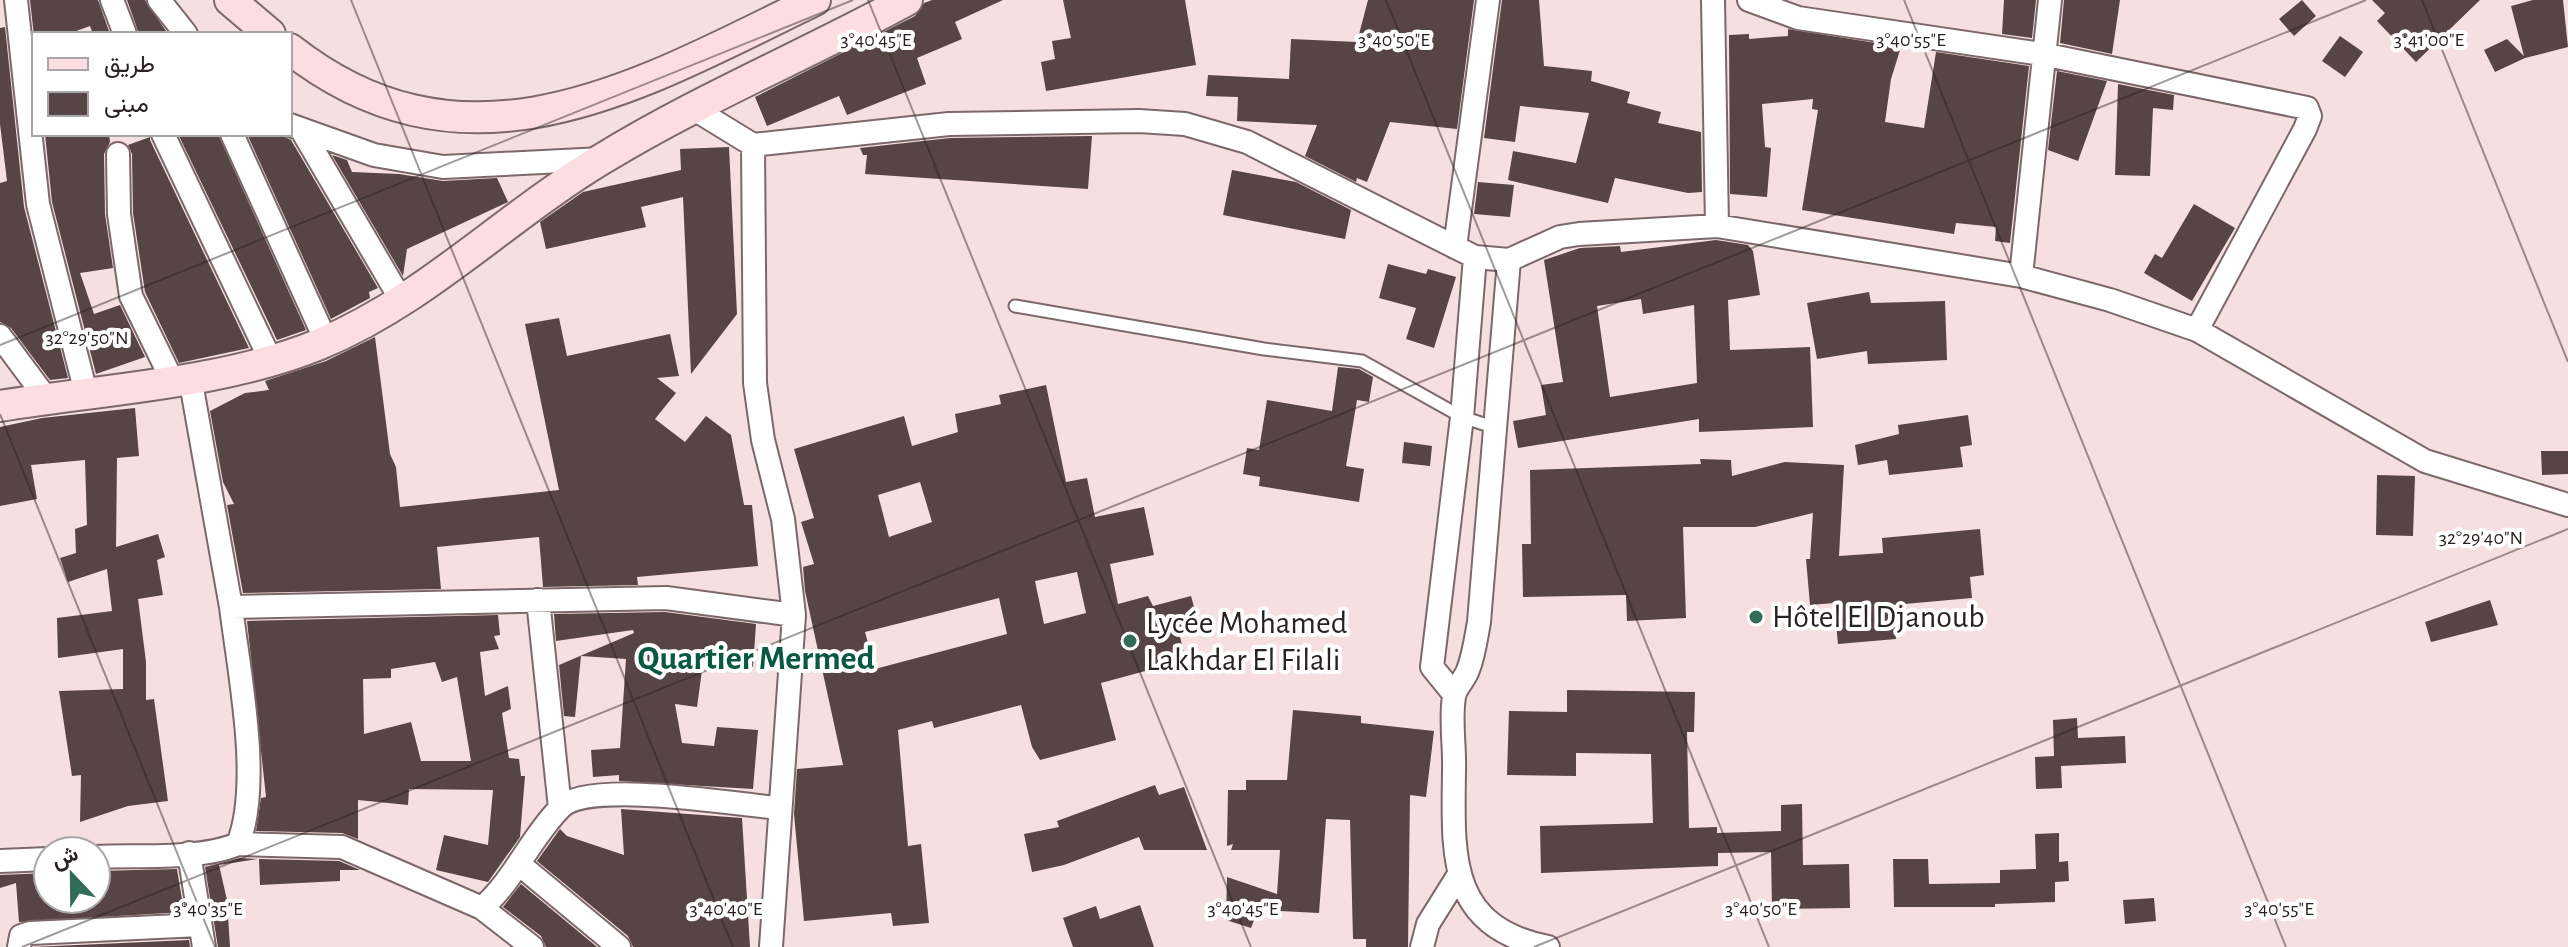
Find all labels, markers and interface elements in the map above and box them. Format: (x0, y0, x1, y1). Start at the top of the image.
text: 3°40'45"E (841, 30, 912, 50)
text: 3°40'50"E (1358, 30, 1430, 50)
text: 3°40'55"E (1876, 30, 1946, 50)
text: 3°41'00"E (2394, 30, 2464, 50)
legend (32, 32, 292, 136)
text: طريق (104, 53, 155, 79)
text: مبنى (104, 93, 149, 118)
text: 32°29'50"N (45, 328, 129, 348)
text: 32°29'40"N (2439, 528, 2523, 548)
place label: Hôtel El Djanoub (1772, 601, 1985, 633)
place label: Lycée Mohamed Lakhdar El Filali (1146, 607, 1347, 676)
marker: Hôtel El Djanoub (1747, 608, 1765, 626)
marker: Lycée Mohamed Lakhdar El Filali (1121, 632, 1139, 650)
district label: Quartier Mermed (637, 642, 875, 676)
north arrow (32, 835, 112, 915)
text: ش (49, 842, 82, 874)
text: 3°40'35"E (173, 899, 243, 919)
text: 3°40'40"E (689, 899, 763, 919)
text: 3°40'45"E (1208, 899, 1279, 919)
text: 3°40'50"E (1725, 899, 1797, 919)
text: 3°40'55"E (2244, 899, 2314, 919)

